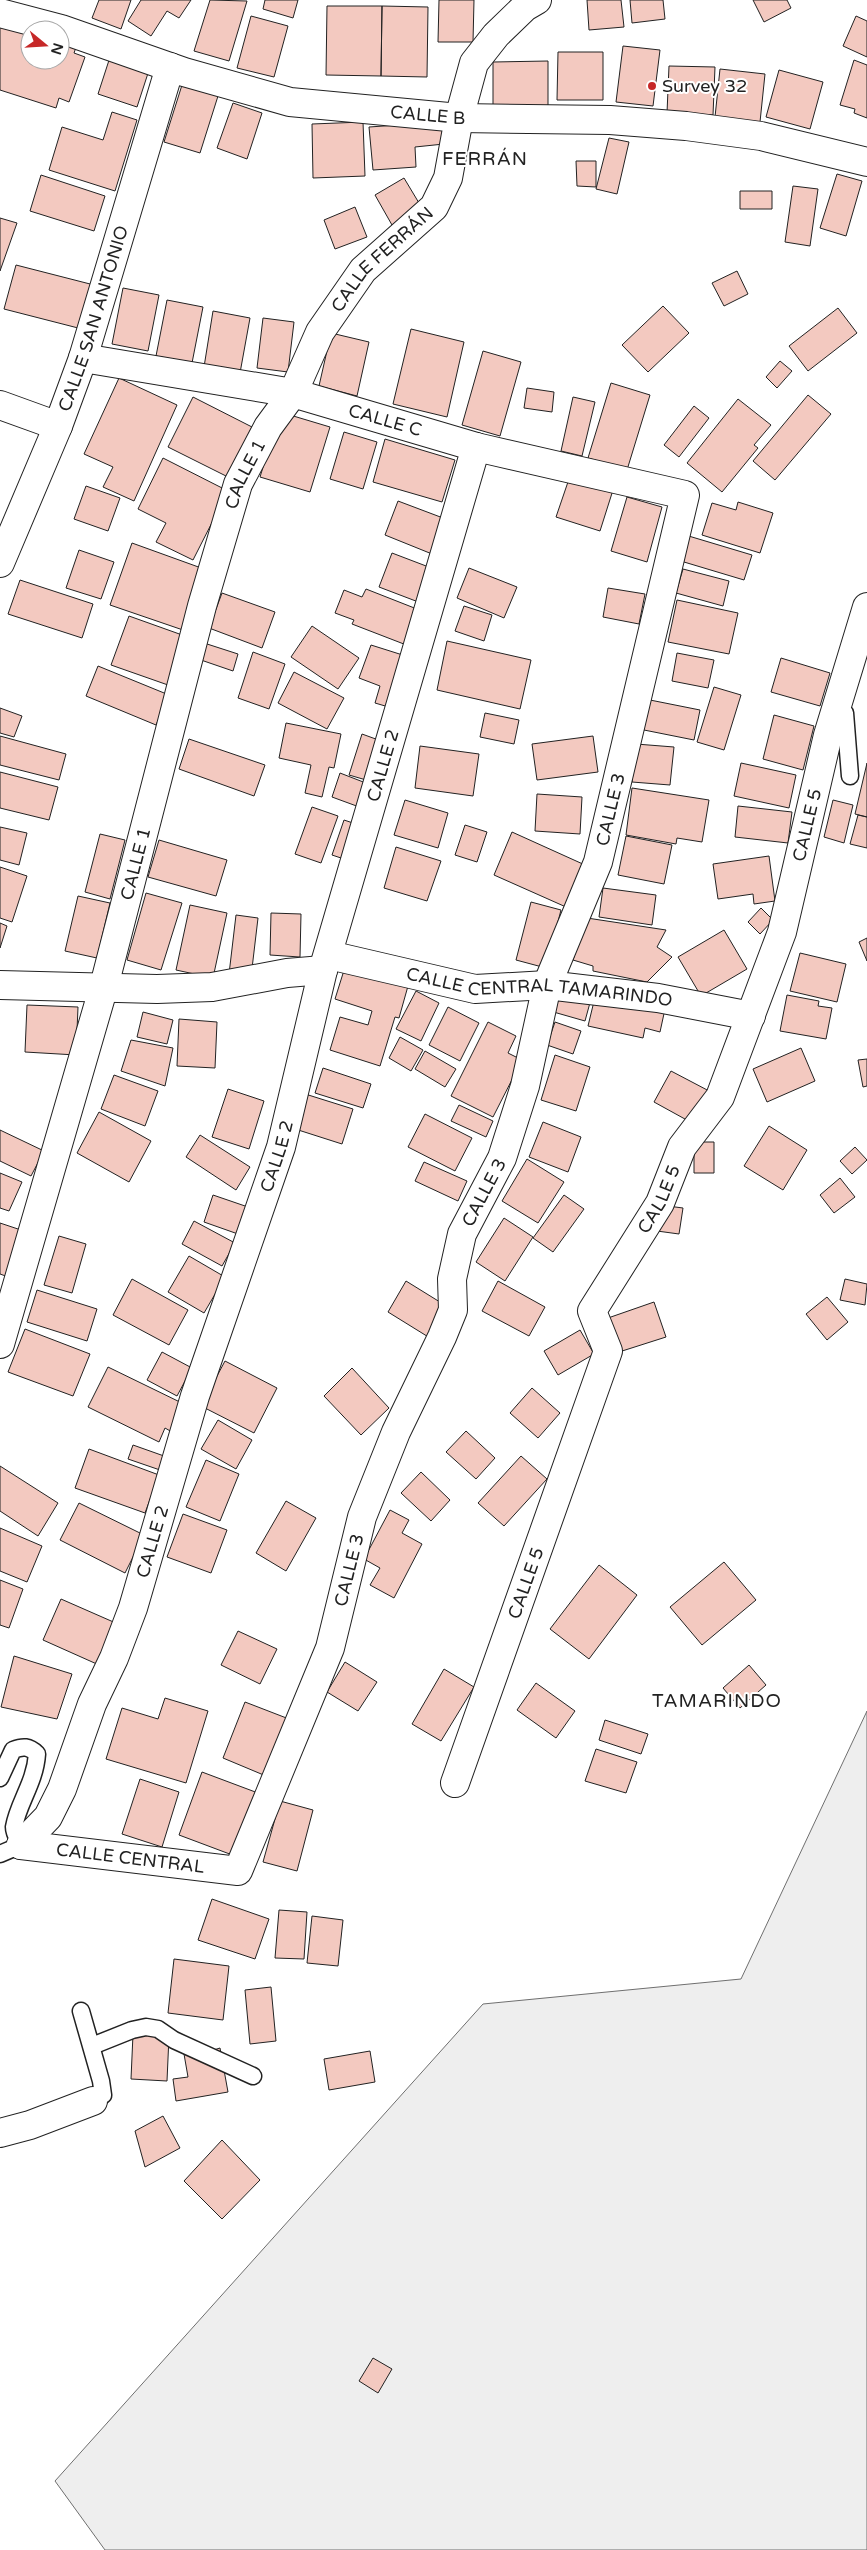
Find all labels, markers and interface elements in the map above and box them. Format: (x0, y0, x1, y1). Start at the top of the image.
north arrow (20, 20, 70, 70)
text: N (47, 41, 67, 57)
place label: Survey 32 (662, 75, 747, 97)
marker: Survey 32 (646, 80, 658, 92)
street label: CALLE B (389, 101, 466, 129)
district label: FERRÁN (442, 147, 528, 170)
street label: CALLE FERRÁN (326, 202, 438, 316)
street label: CALLE SAN ANTONIO (53, 223, 133, 414)
street label: CALLE C (346, 399, 424, 441)
street label: CALLE 1 (220, 436, 270, 512)
street label: CALLE 2 (362, 727, 404, 804)
street label: CALLE 3 (591, 771, 630, 848)
street label: CALLE 5 (788, 786, 826, 864)
street label: CALLE 1 (116, 825, 155, 902)
street label: CALLE CENTRAL TAMARINDO (404, 962, 674, 1012)
street label: CALLE 2 (255, 1118, 298, 1195)
street label: CALLE 3 (457, 1154, 511, 1230)
street label: CALLE 5 (633, 1162, 685, 1238)
street label: CALLE 2 (131, 1503, 173, 1580)
street label: CALLE 3 (330, 1531, 369, 1609)
street label: CALLE 5 (503, 1545, 549, 1622)
district label: TAMARINDO (652, 1690, 782, 1712)
street label: CALLE CENTRAL (55, 1838, 206, 1878)

